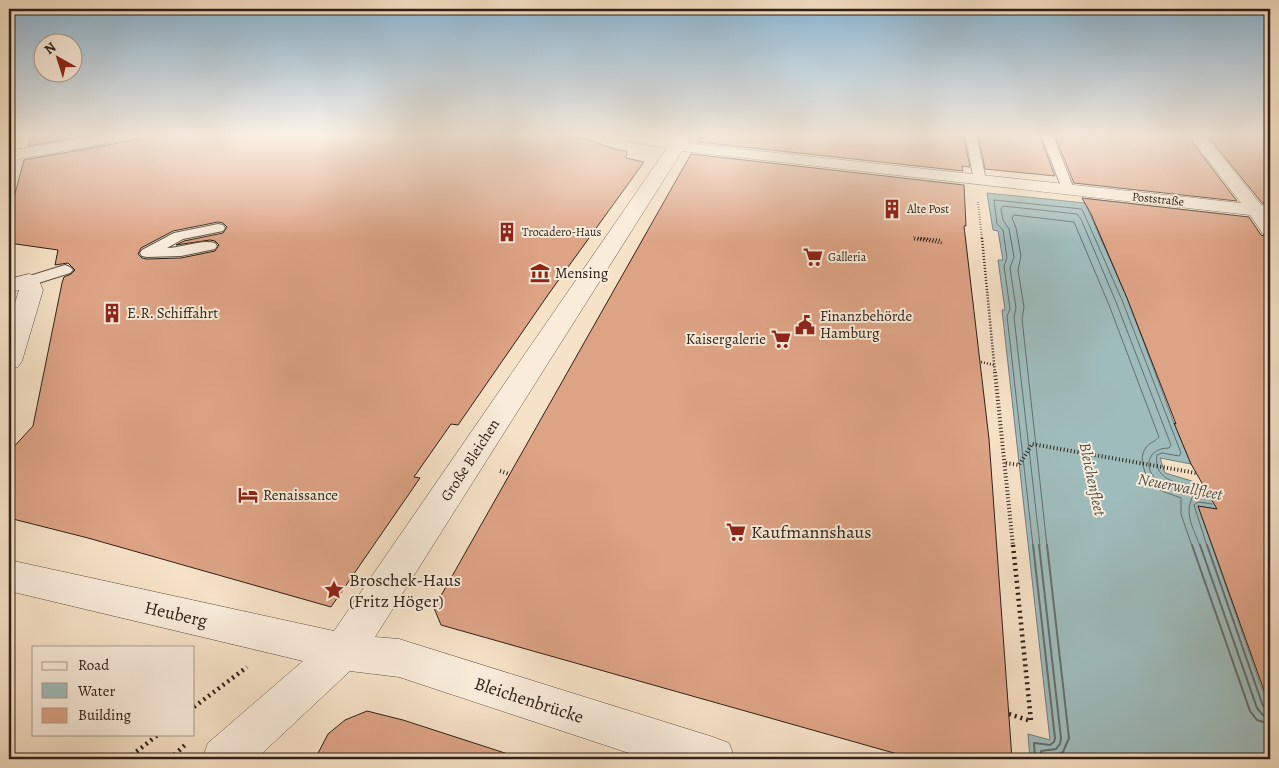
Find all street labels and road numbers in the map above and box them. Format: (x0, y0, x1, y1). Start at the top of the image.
street label: Poststraße (1131, 188, 1185, 210)
street label: Große Bleichen (436, 415, 504, 505)
street label: Heuberg (142, 595, 210, 633)
street label: Bleichenbrücke (471, 671, 587, 729)

